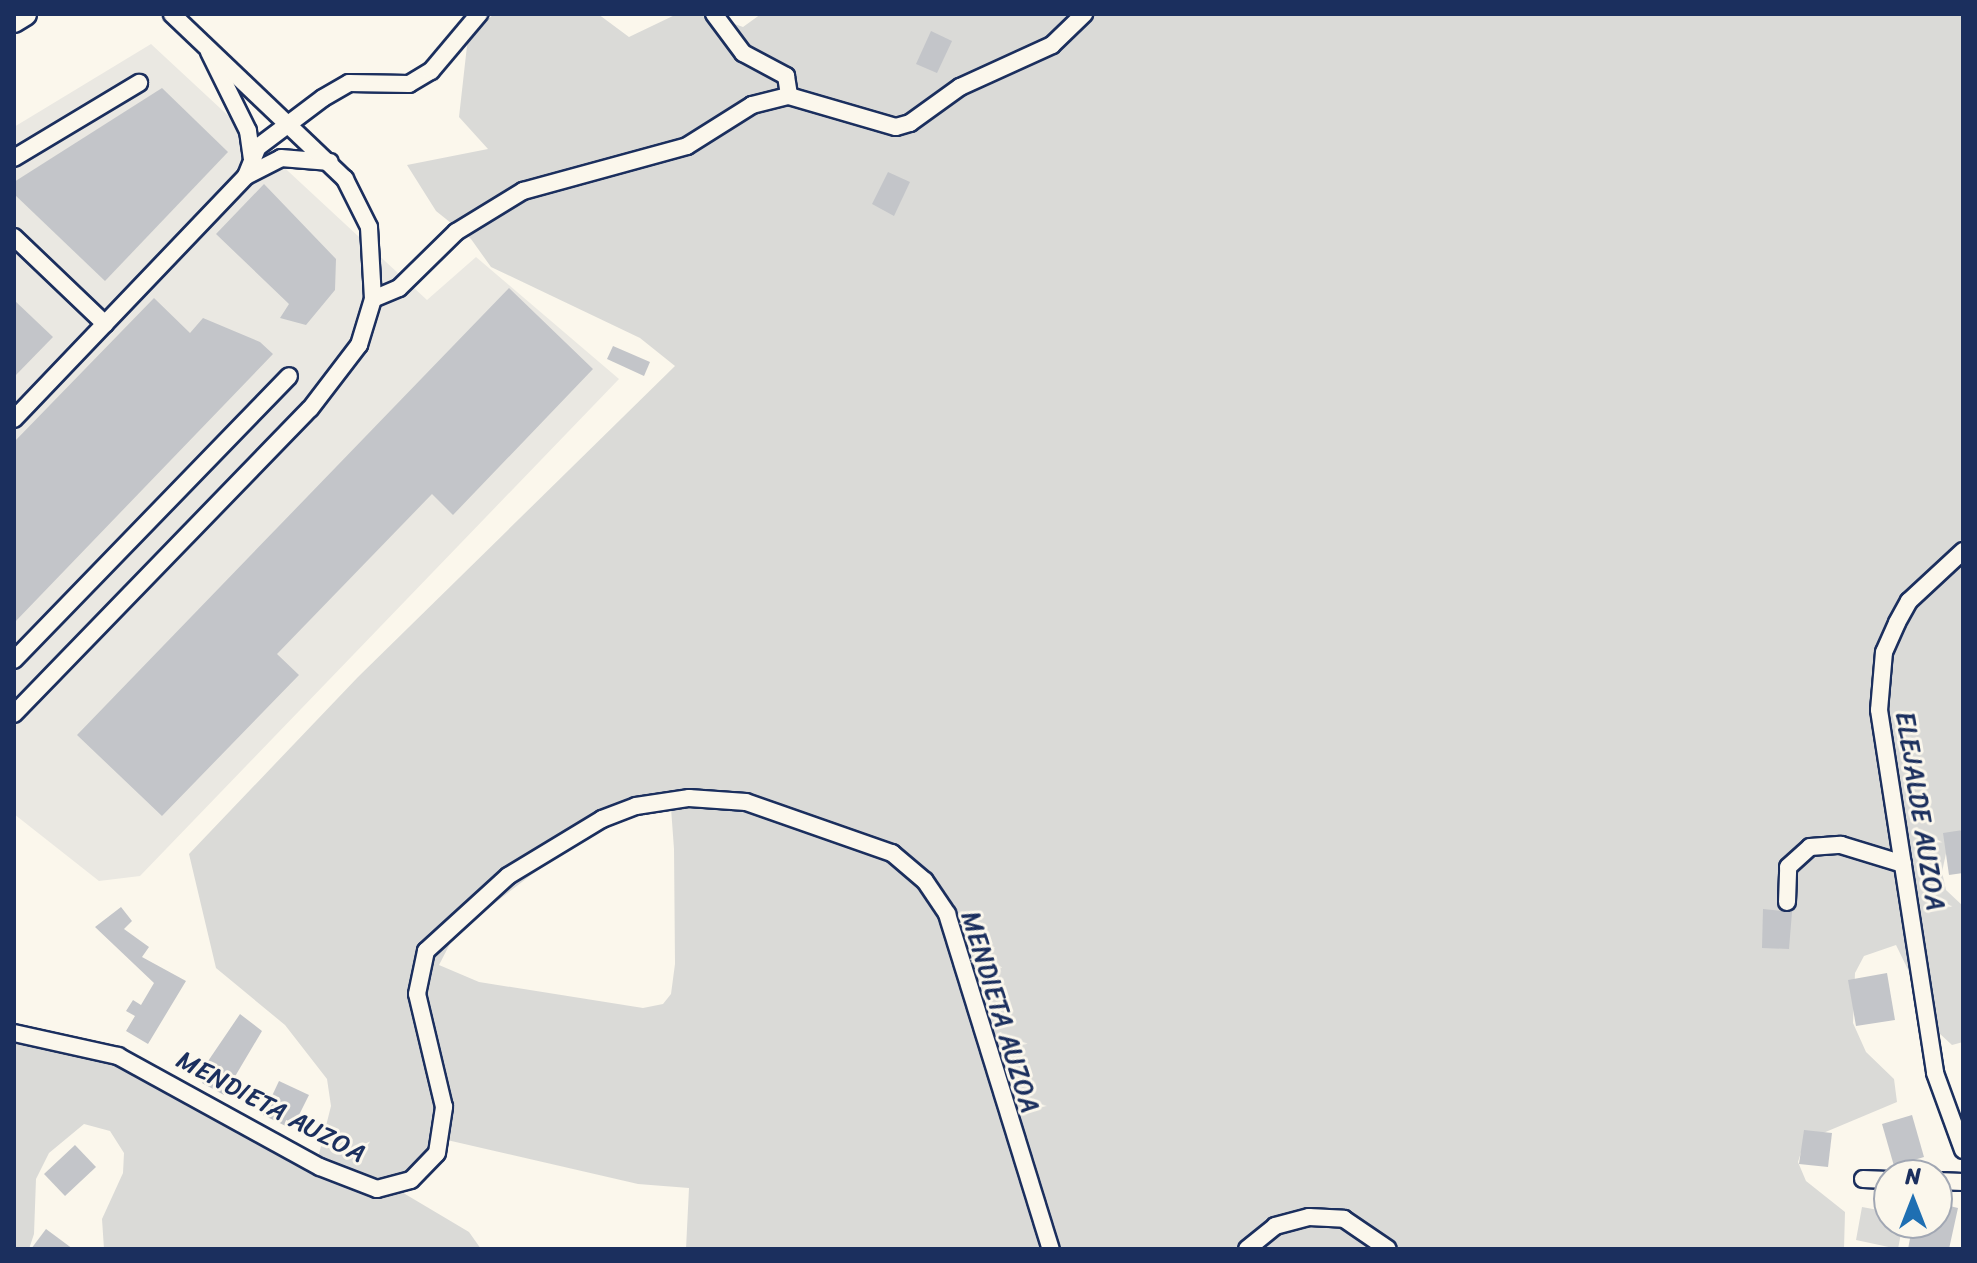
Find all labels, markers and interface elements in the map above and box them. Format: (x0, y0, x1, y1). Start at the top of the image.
street label: ELEJALDE AUZOA (1889, 709, 1951, 913)
street label: MENDIETA AUZOA (954, 907, 1046, 1117)
street label: MENDIETA AUZOA (171, 1044, 371, 1170)
text: N (1905, 1157, 1921, 1196)
north arrow (1873, 1159, 1953, 1239)

